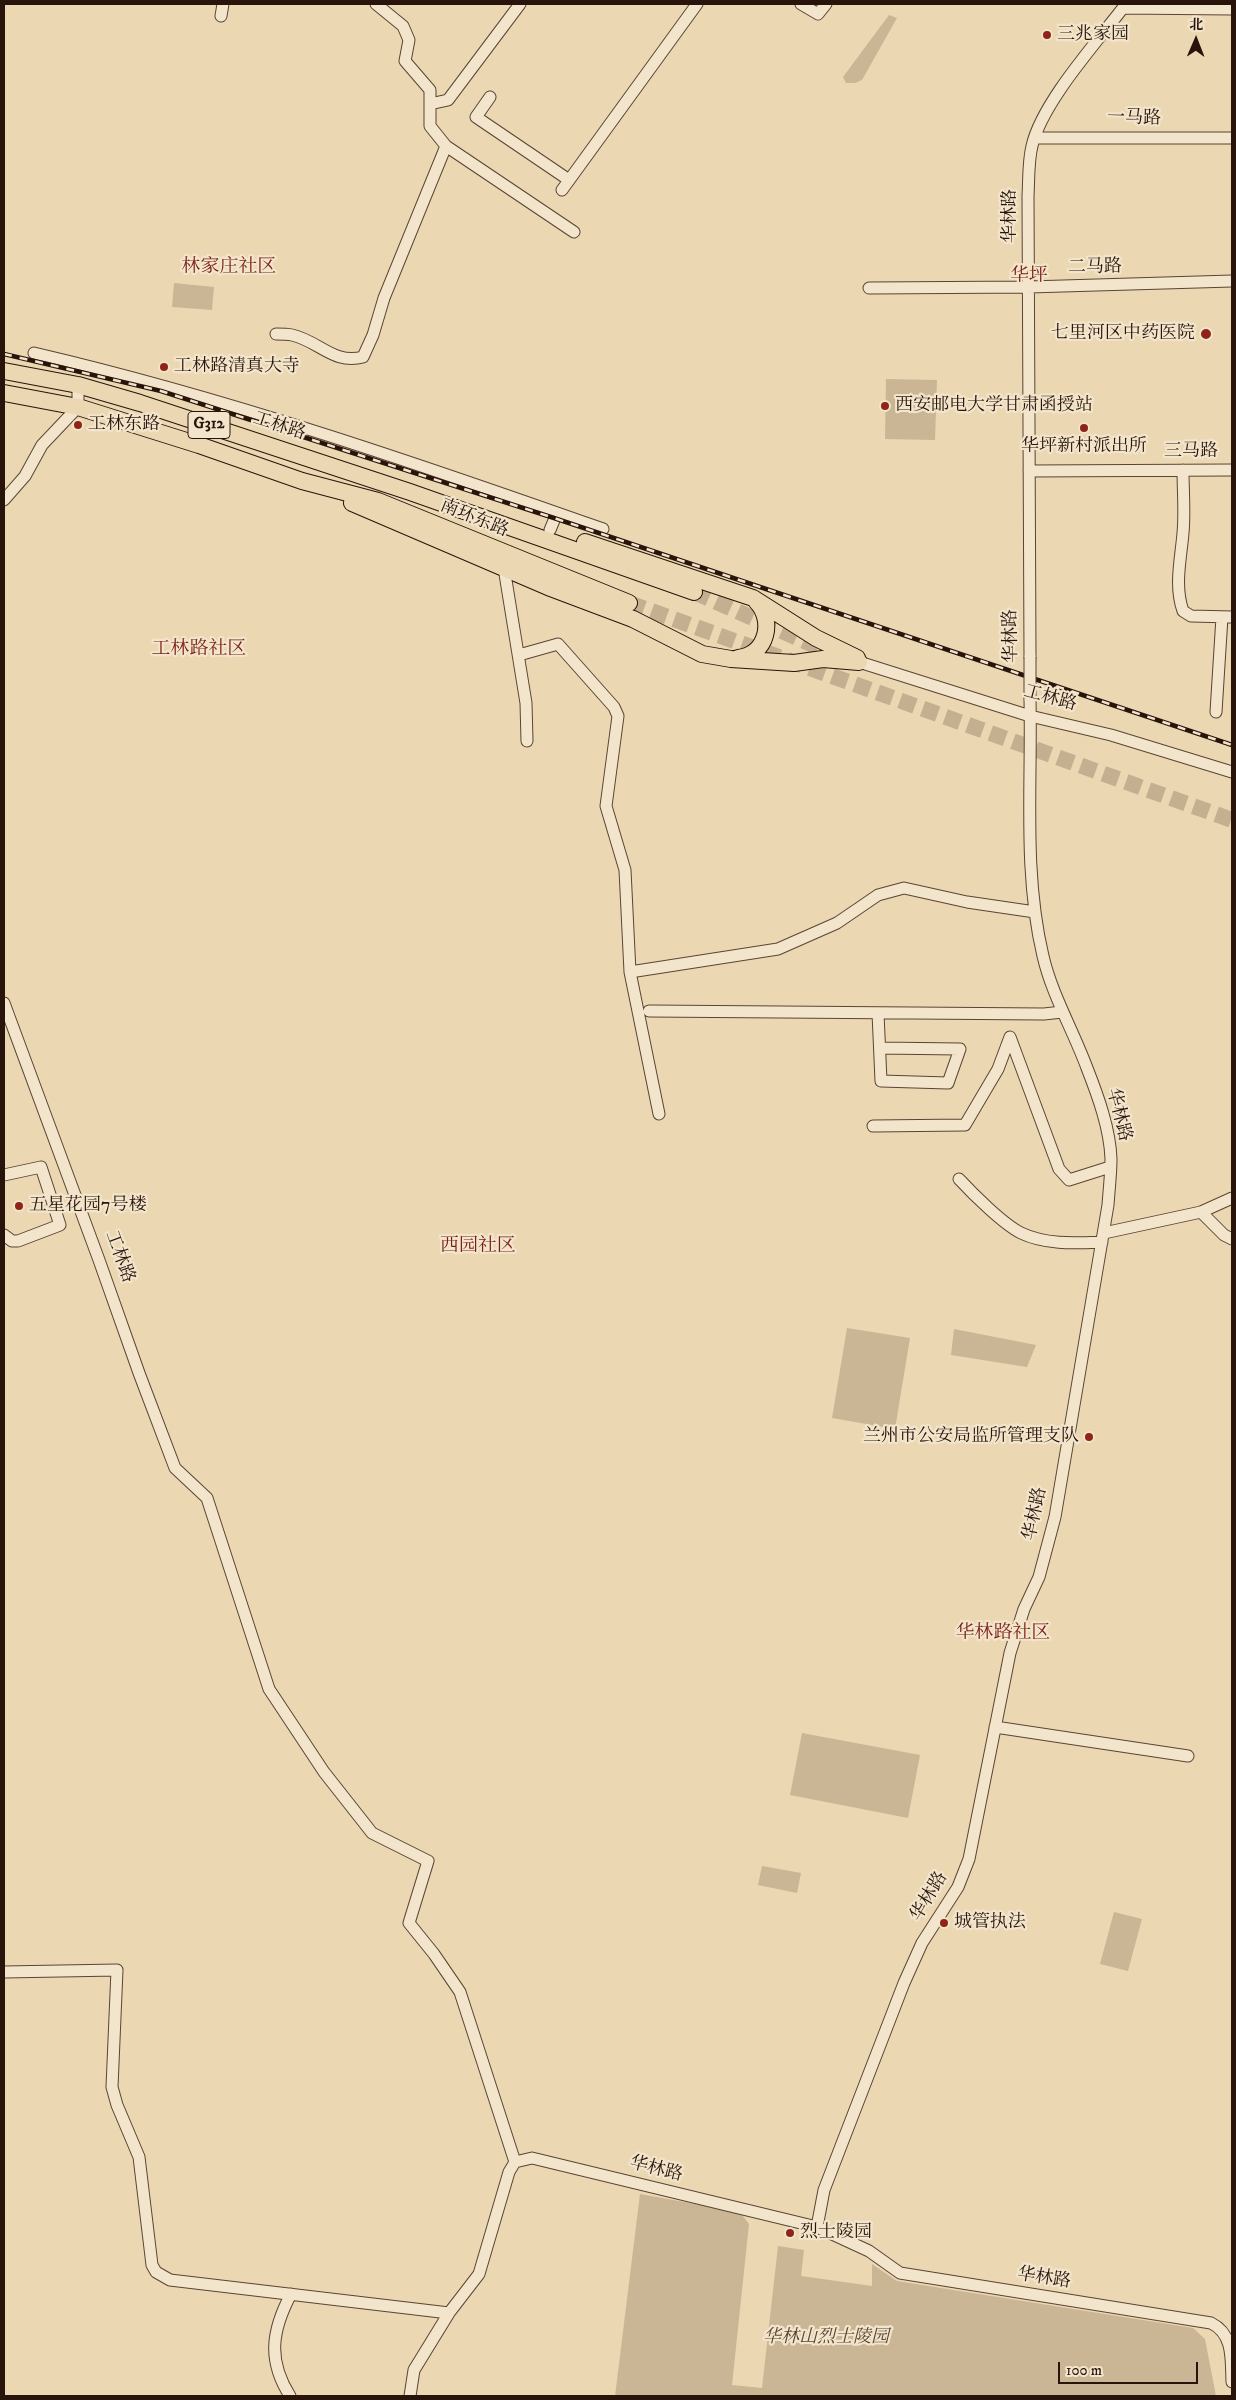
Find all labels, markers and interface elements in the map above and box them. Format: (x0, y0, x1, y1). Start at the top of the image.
north arrow (1171, 15, 1221, 65)
text: 北 (1189, 16, 1203, 34)
place label: 三兆家园 (1057, 24, 1129, 46)
marker: 三兆家园 (1041, 29, 1053, 41)
street label: 一马路 (1107, 108, 1161, 130)
street label: 华林路 (1000, 189, 1022, 243)
district label: 林家庄社区 (182, 257, 276, 279)
street label: 二马路 (1068, 257, 1122, 279)
district label: 华坪 (1010, 266, 1048, 288)
place label: 七里河区中药医院 (1051, 323, 1195, 345)
marker: 七里河区中药医院 (1199, 327, 1213, 341)
place label: 工林路清真大寺 (174, 356, 300, 378)
marker: 工林路清真大寺 (158, 361, 170, 373)
place label: 西安邮电大学甘肃函授站 (895, 395, 1093, 417)
marker: 西安邮电大学甘肃函授站 (879, 400, 891, 412)
street label: 工林路 (250, 408, 308, 446)
road number: G312 (188, 412, 230, 438)
place label: 工林东路 (88, 414, 160, 436)
marker: 工林东路 (72, 419, 84, 431)
marker: 华坪新村派出所 (1078, 422, 1090, 434)
place label: 华坪新村派出所 (1021, 436, 1147, 458)
street label: 三马路 (1164, 441, 1218, 463)
street label: 南环东路 (437, 496, 511, 542)
street label: 华林路 (1001, 609, 1023, 663)
district label: 工林路社区 (152, 639, 246, 661)
street label: 工林路 (1021, 682, 1079, 716)
street label: 华林路 (1101, 1086, 1135, 1144)
place label: 五星花园7号楼 (29, 1195, 146, 1217)
marker: 五星花园7号楼 (13, 1200, 25, 1212)
street label: 工林路 (100, 1228, 138, 1286)
district label: 西园社区 (440, 1236, 516, 1258)
place label: 兰州市公安局监所管理支队 (863, 1426, 1079, 1448)
marker: 兰州市公安局监所管理支队 (1083, 1431, 1095, 1443)
street label: 华林路 (1020, 1485, 1052, 1543)
district label: 华林路社区 (956, 1623, 1050, 1645)
street label: 华林路 (907, 1868, 953, 1926)
place label: 城管执法 (954, 1912, 1026, 1934)
marker: 城管执法 (938, 1917, 950, 1929)
street label: 华林路 (627, 2153, 685, 2187)
place label: 烈士陵园 (800, 2222, 872, 2244)
marker: 烈士陵园 (784, 2227, 796, 2239)
street label: 华林路 (1016, 2264, 1072, 2294)
park label: 华林山烈士陵园 (763, 2327, 889, 2349)
scale bar (1061, 2352, 1201, 2384)
text: 100 m (1066, 2361, 1102, 2380)

